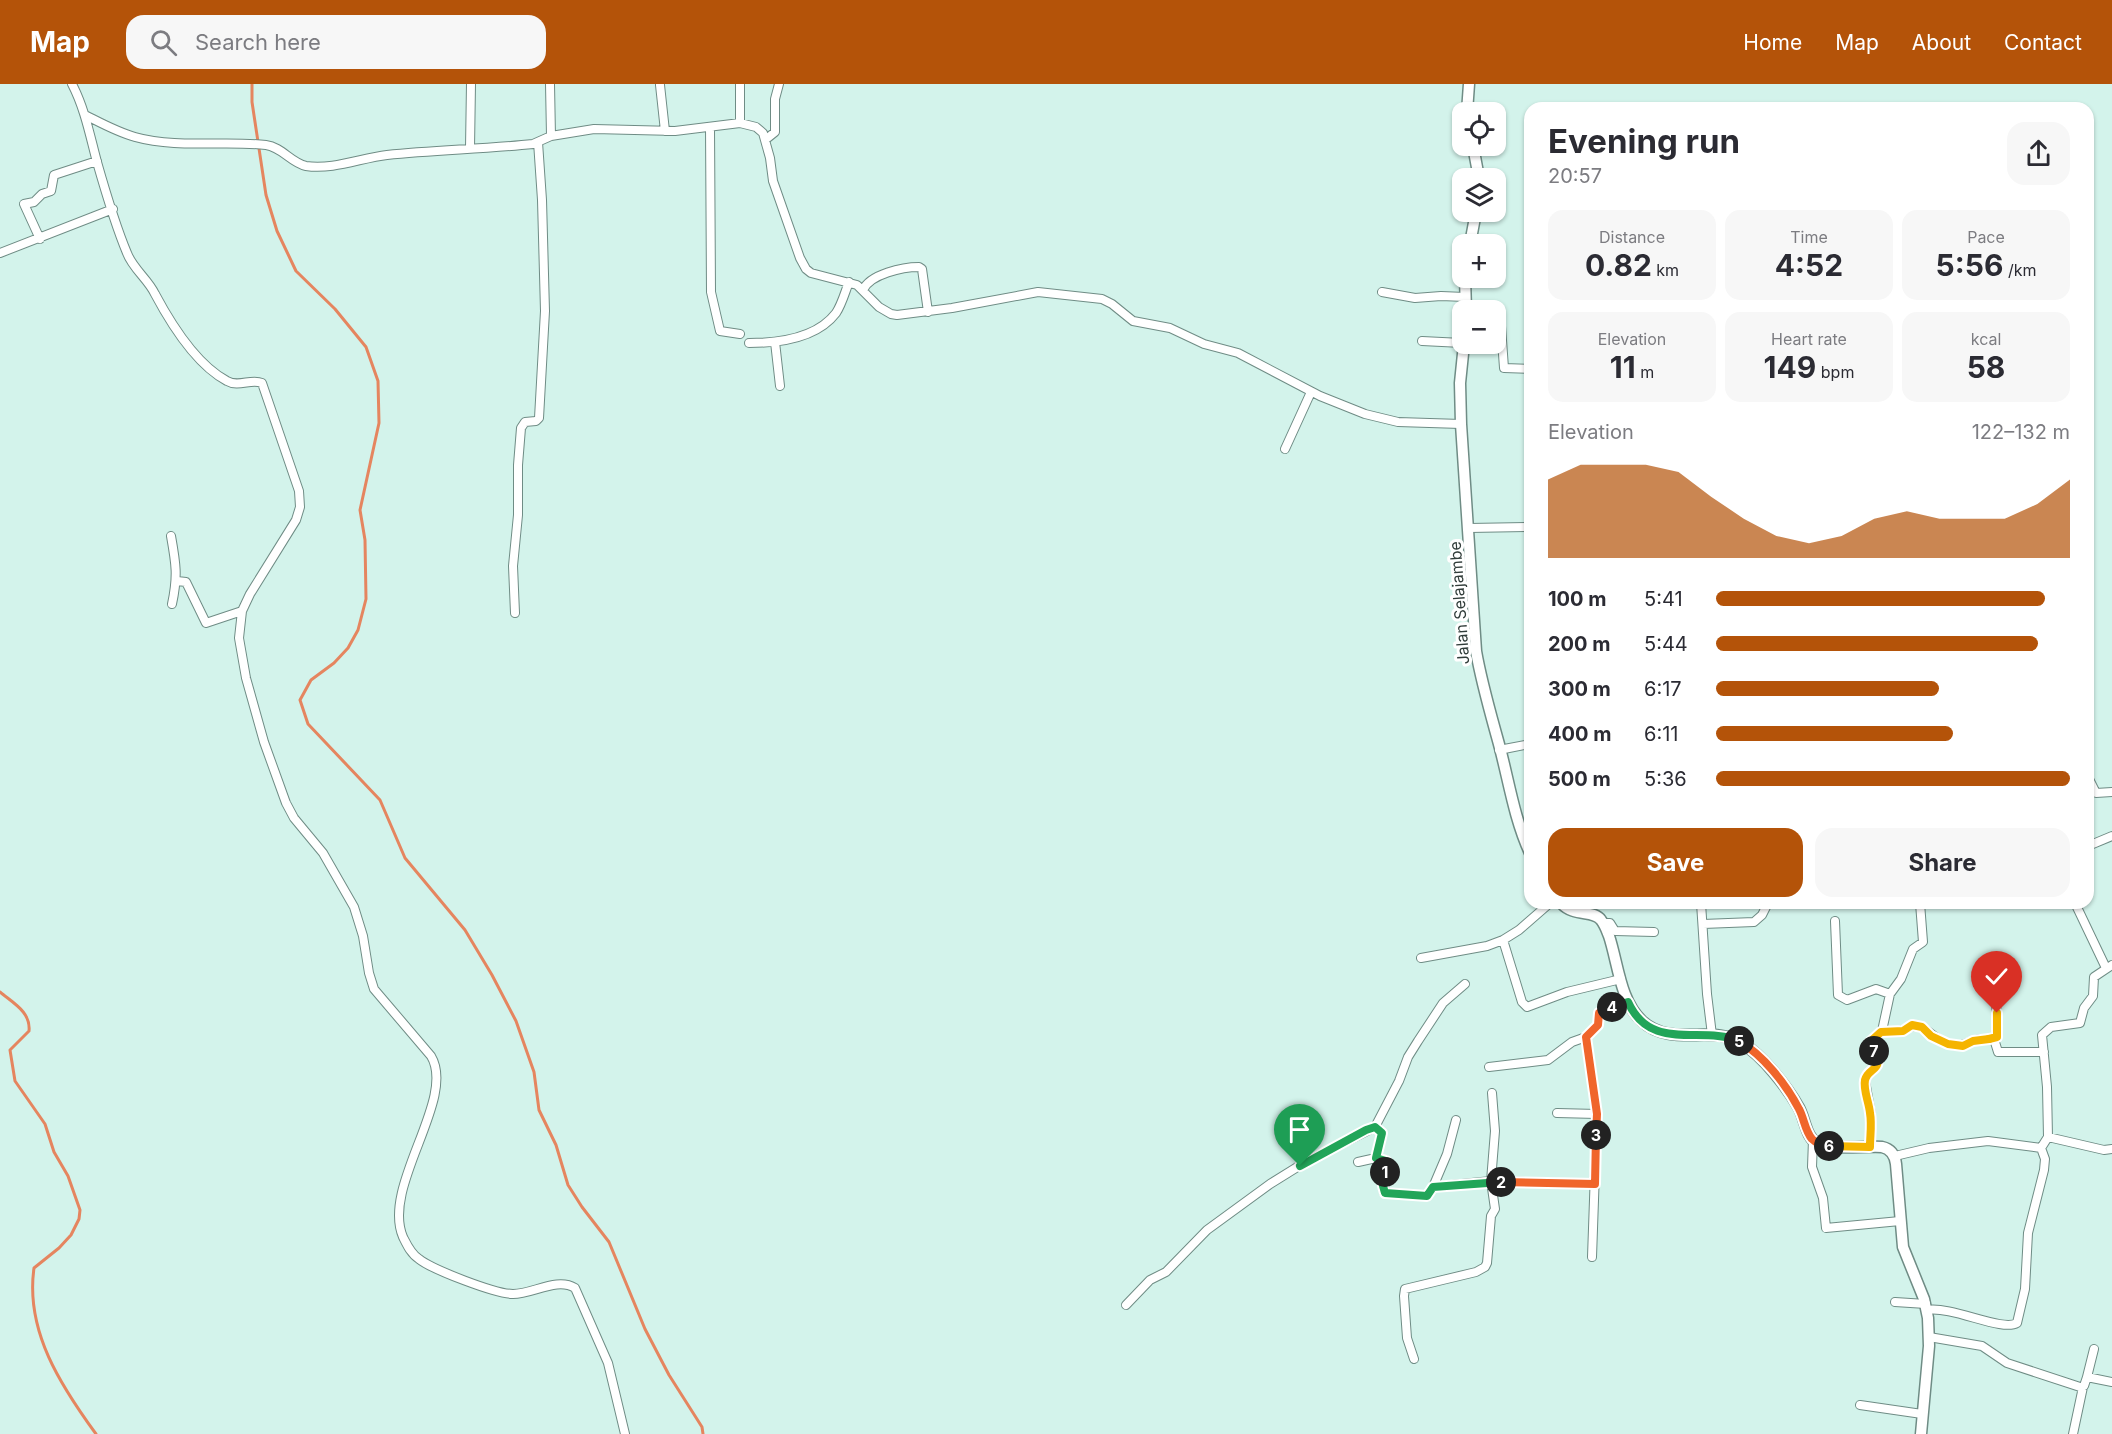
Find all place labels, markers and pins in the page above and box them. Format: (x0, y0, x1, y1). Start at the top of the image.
pin (1971, 951, 2022, 1013)
pin: 4 (1597, 992, 1627, 1022)
pin: 5 (1724, 1026, 1754, 1056)
pin: 7 (1859, 1036, 1889, 1066)
pin (1274, 1104, 1325, 1166)
pin: 3 (1581, 1120, 1611, 1150)
pin: 6 (1814, 1131, 1844, 1161)
pin: 1 (1370, 1157, 1400, 1187)
pin: 2 (1486, 1167, 1516, 1197)

